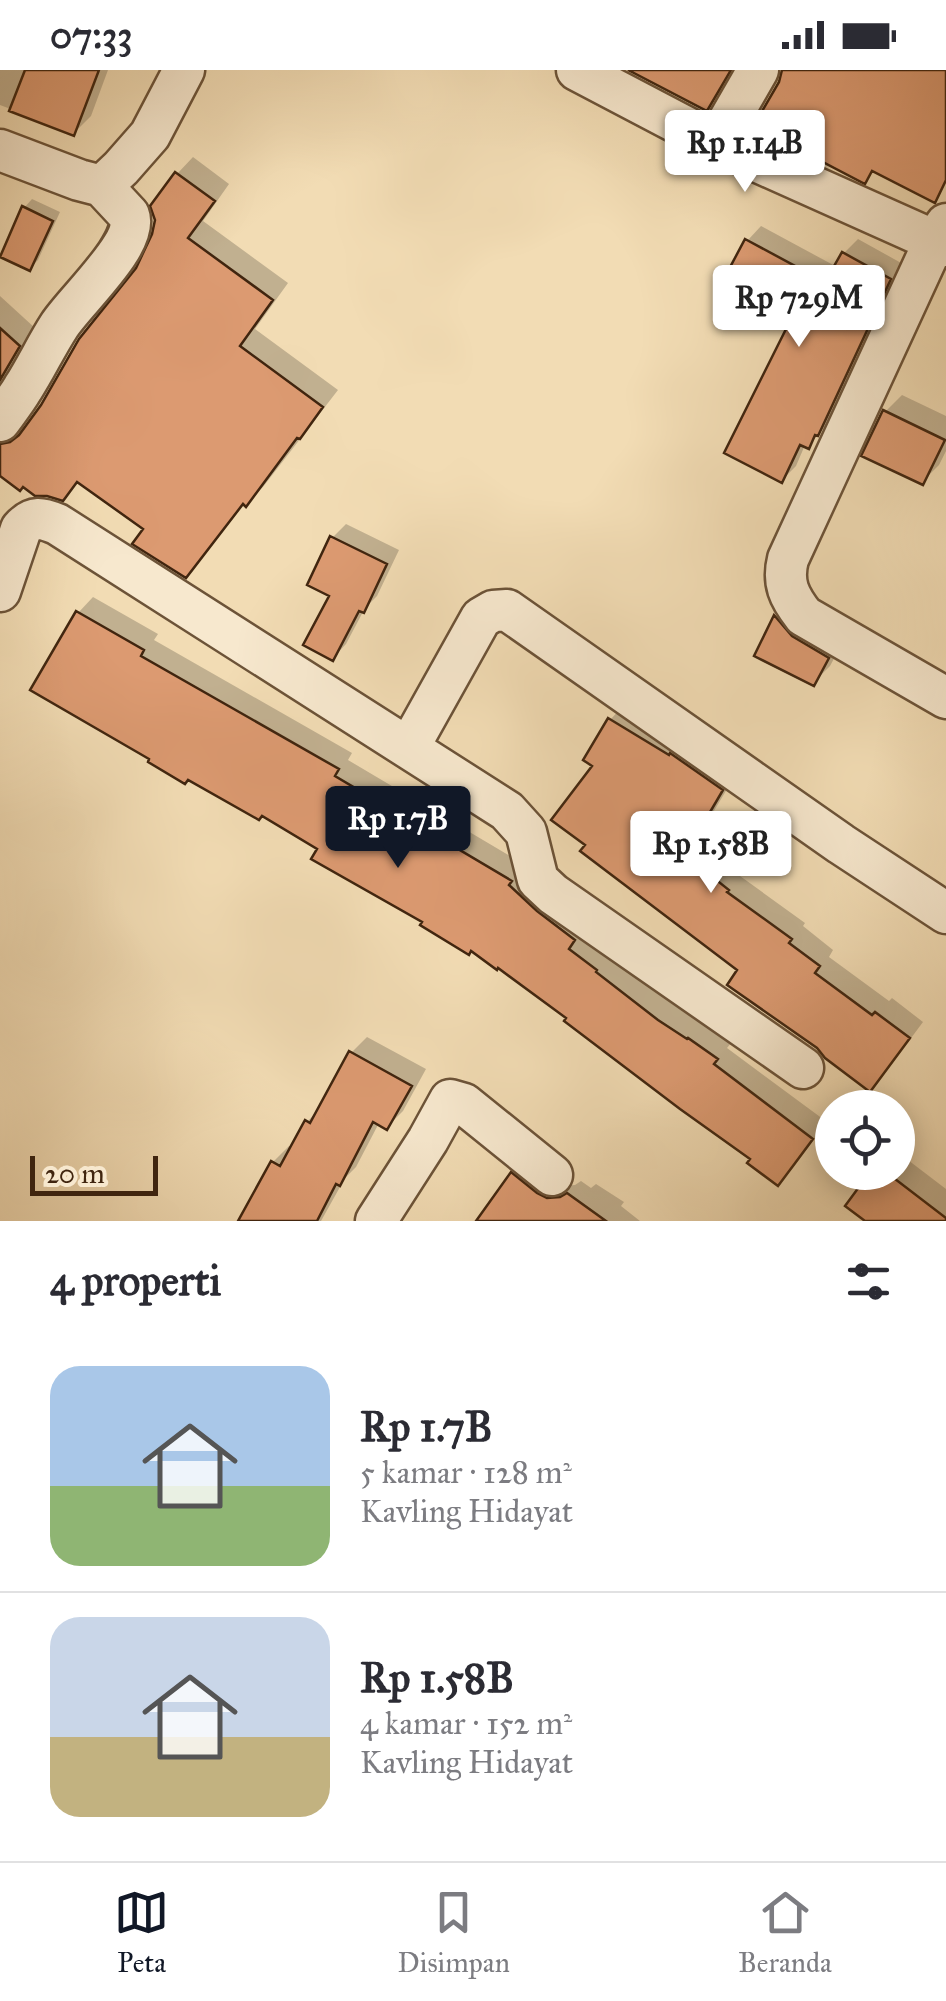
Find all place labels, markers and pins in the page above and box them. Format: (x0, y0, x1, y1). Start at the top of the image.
pin: Rp 1.14B (642, 110, 848, 195)
pin: Rp 729M (707, 265, 891, 350)
pin: Rp 1.7B (306, 786, 490, 871)
pin: Rp 1.58B (608, 811, 814, 896)

